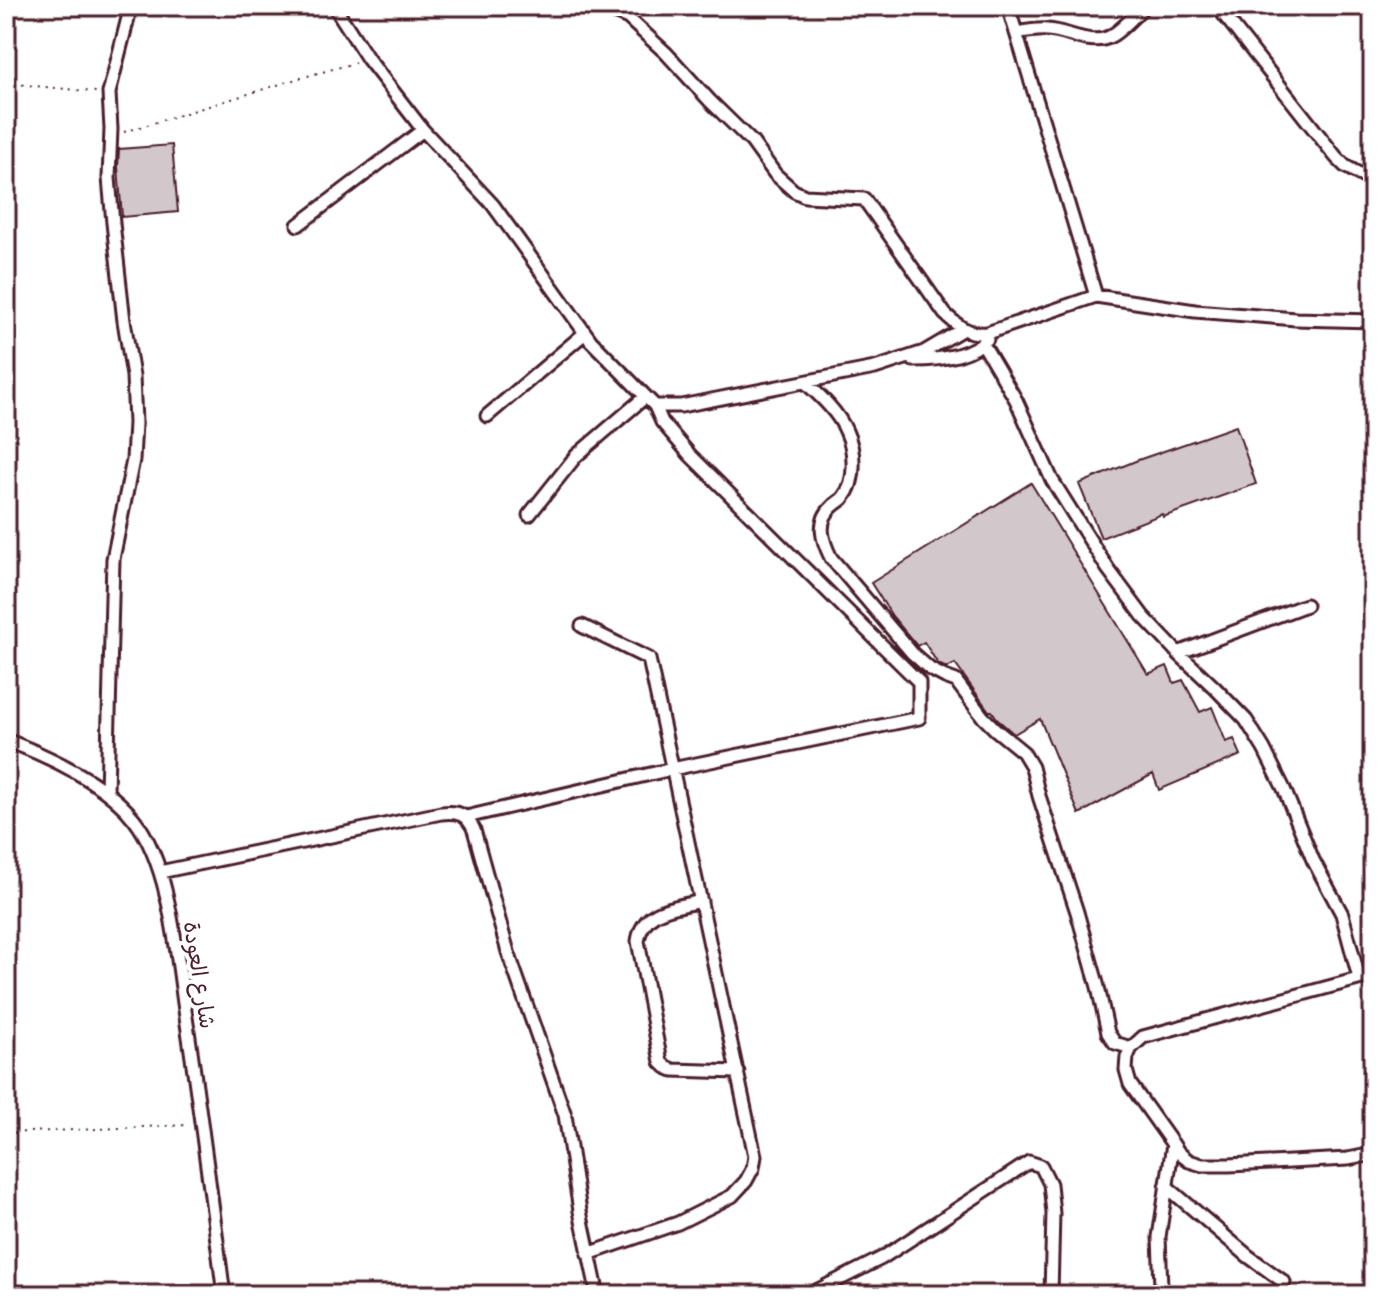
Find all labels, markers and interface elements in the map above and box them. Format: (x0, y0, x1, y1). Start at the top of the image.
street label: شارع العودة (176, 919, 222, 1031)

